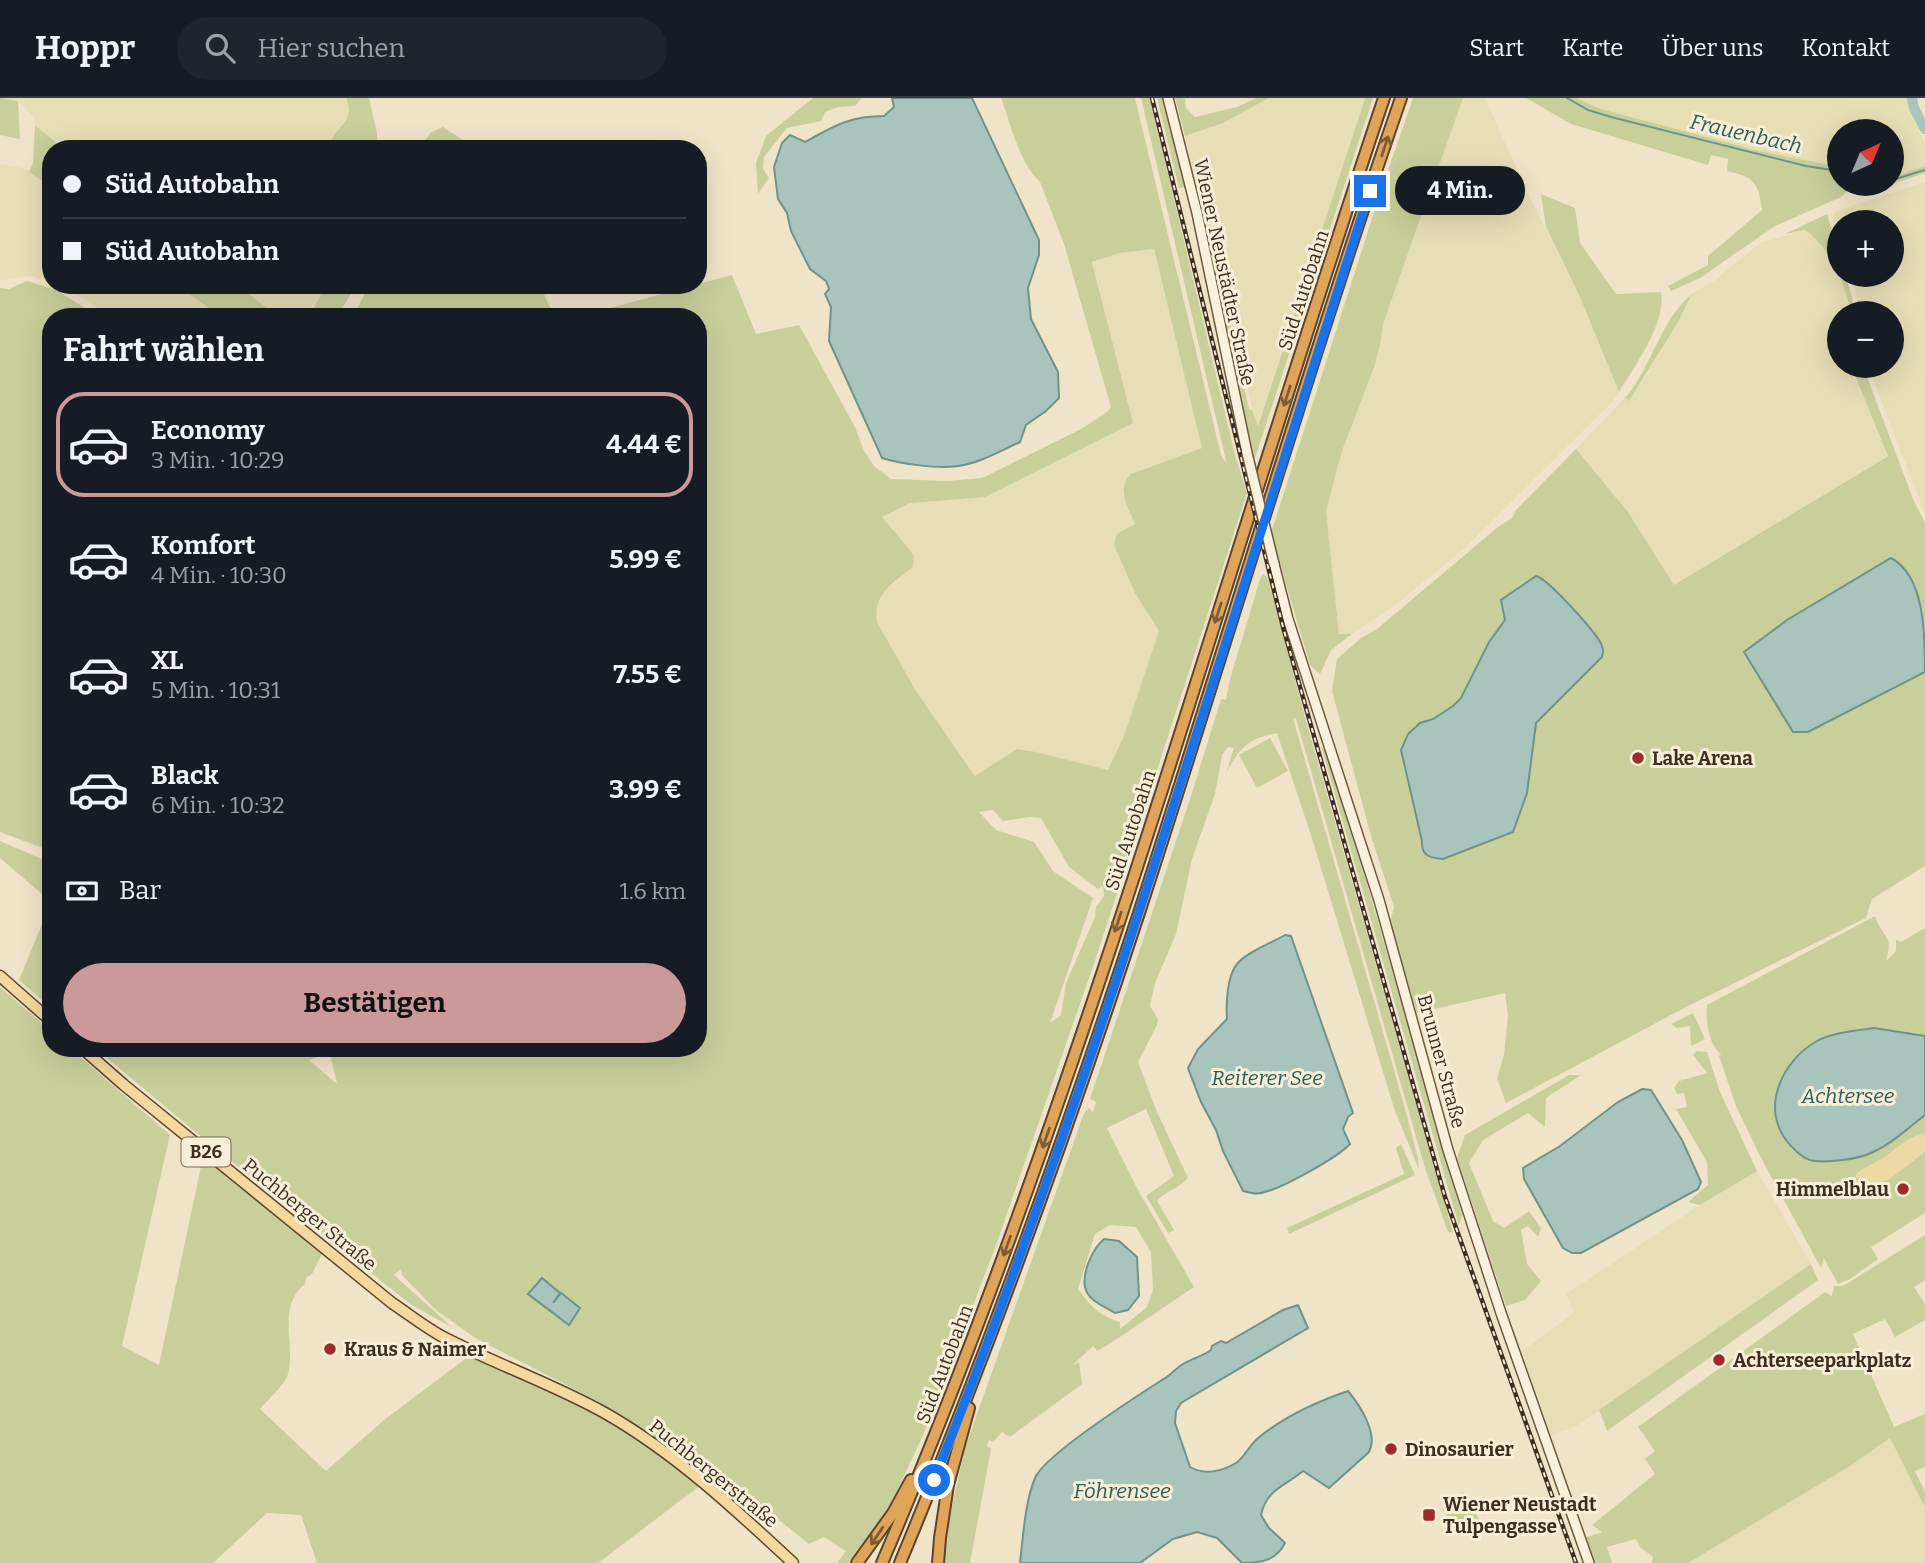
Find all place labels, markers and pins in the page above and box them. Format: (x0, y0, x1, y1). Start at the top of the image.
place label: Lake Arena (1652, 747, 1753, 770)
marker: Lake Arena (1630, 750, 1646, 766)
place label: Himmelblau (1776, 1178, 1889, 1201)
marker: Himmelblau (1895, 1181, 1911, 1197)
place label: Kraus & Naimer (344, 1338, 486, 1361)
marker: Kraus & Naimer (322, 1341, 338, 1357)
place label: Achterseeparkplatz (1733, 1349, 1911, 1372)
marker: Achterseeparkplatz (1711, 1352, 1727, 1368)
place label: Dinosaurier (1405, 1438, 1514, 1461)
marker: Dinosaurier (1383, 1441, 1399, 1457)
place label: Wiener Neustadt Tulpengasse (1443, 1493, 1597, 1538)
marker: Wiener Neustadt Tulpengasse (1421, 1507, 1437, 1523)

